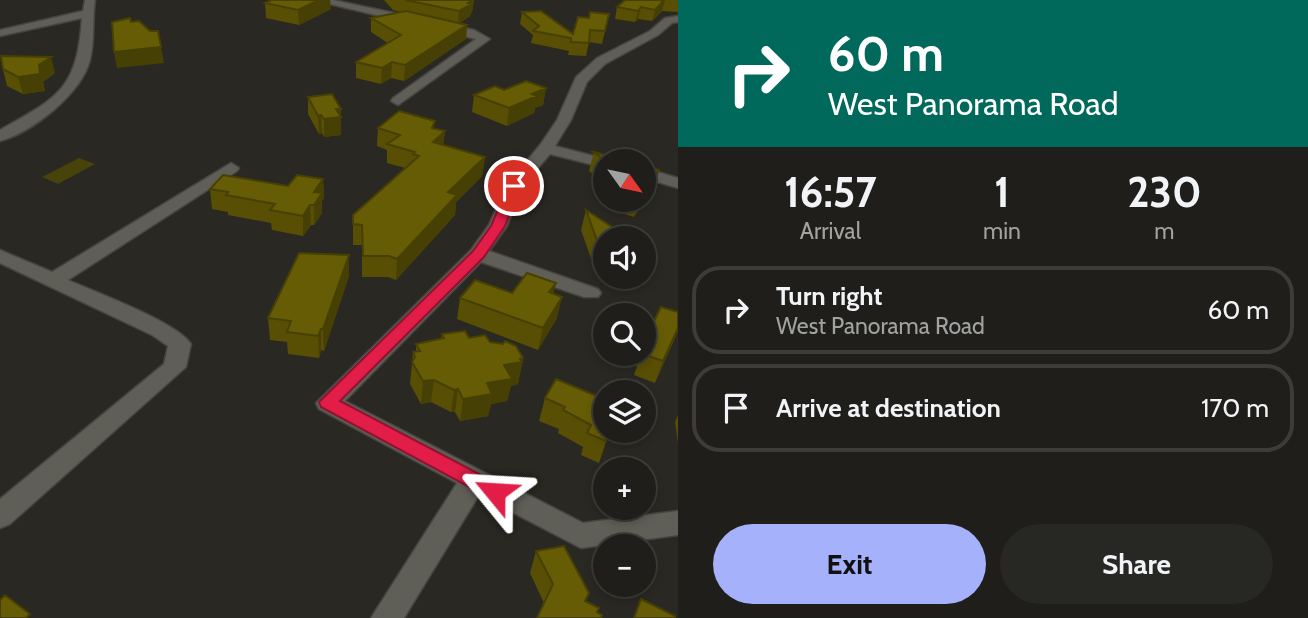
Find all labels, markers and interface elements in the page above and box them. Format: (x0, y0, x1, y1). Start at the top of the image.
text: 60 m (828, 24, 944, 83)
icon: right (713, 28, 804, 119)
text: West Panorama Road (828, 84, 1119, 123)
north arrow (593, 149, 656, 212)
map controls (593, 149, 656, 597)
pin (484, 156, 544, 216)
text: 16:57 (784, 166, 877, 218)
text: 1 (994, 166, 1010, 218)
text: 230 (1127, 166, 1202, 218)
icon: arrive (495, 167, 533, 205)
text: Arrival (800, 217, 861, 245)
text: min (983, 217, 1021, 245)
text: m (1154, 217, 1175, 245)
button: sound (593, 226, 656, 289)
text: Turn right (776, 280, 882, 312)
icon: right (717, 291, 755, 329)
text: 60 m (1207, 294, 1269, 326)
button: search (593, 303, 656, 366)
text: West Panorama Road (776, 312, 985, 340)
button: layers (593, 380, 656, 443)
icon: arrive (717, 389, 755, 427)
text: Arrive at destination (776, 392, 1001, 424)
text: 170 m (1201, 392, 1269, 424)
position arrow (458, 455, 532, 529)
button: + (593, 457, 656, 520)
button: Exit (713, 524, 986, 604)
button: Share (1000, 524, 1273, 604)
button: − (593, 534, 656, 597)

